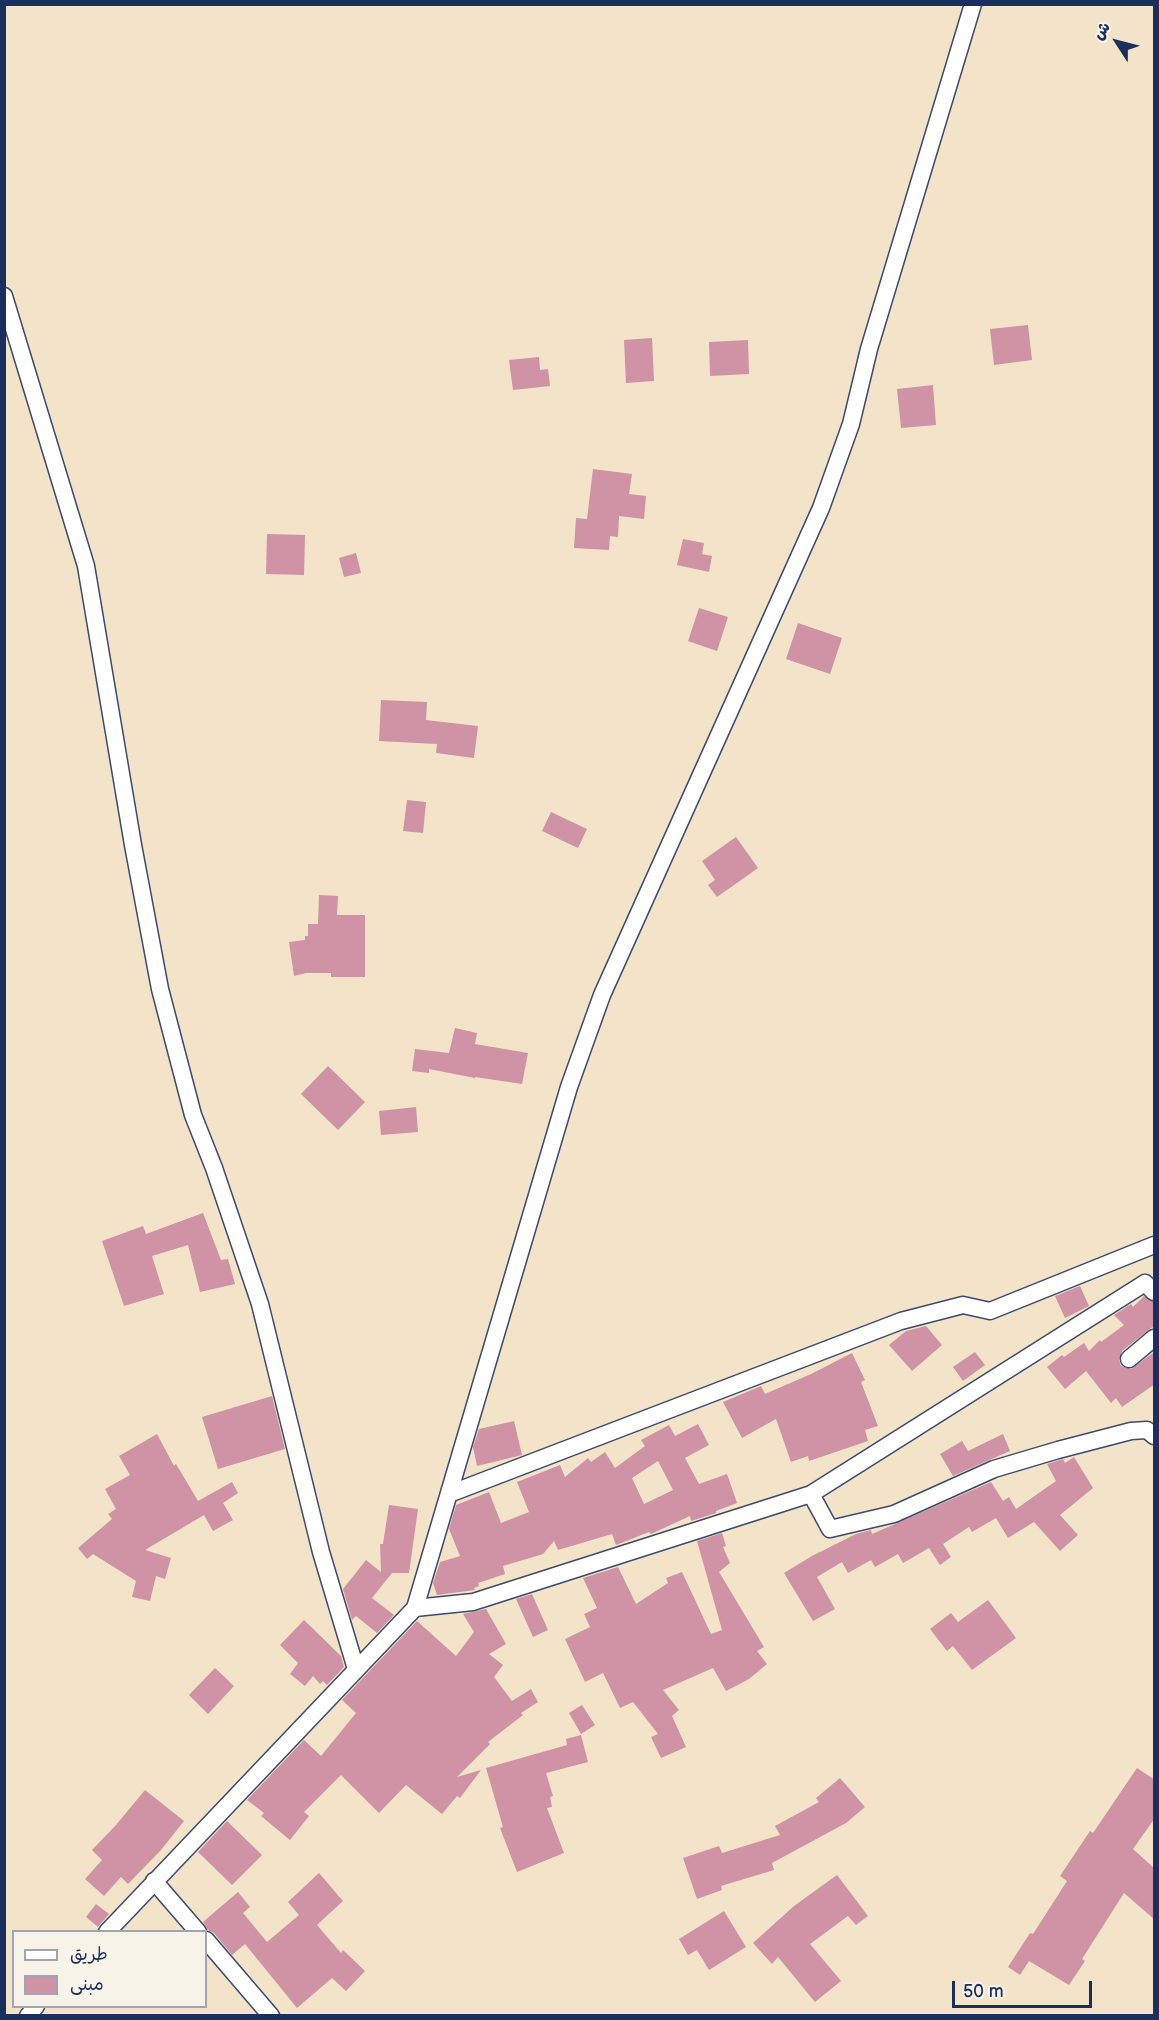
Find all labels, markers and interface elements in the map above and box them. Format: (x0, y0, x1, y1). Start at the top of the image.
north arrow (1087, 12, 1147, 72)
text: ش (1089, 18, 1115, 44)
legend (12, 1930, 207, 2008)
text: طريق (70, 1944, 108, 1965)
scale bar (955, 1969, 1094, 2007)
text: مبنى (70, 1974, 104, 1995)
text: 50 m (963, 1981, 1004, 2002)

